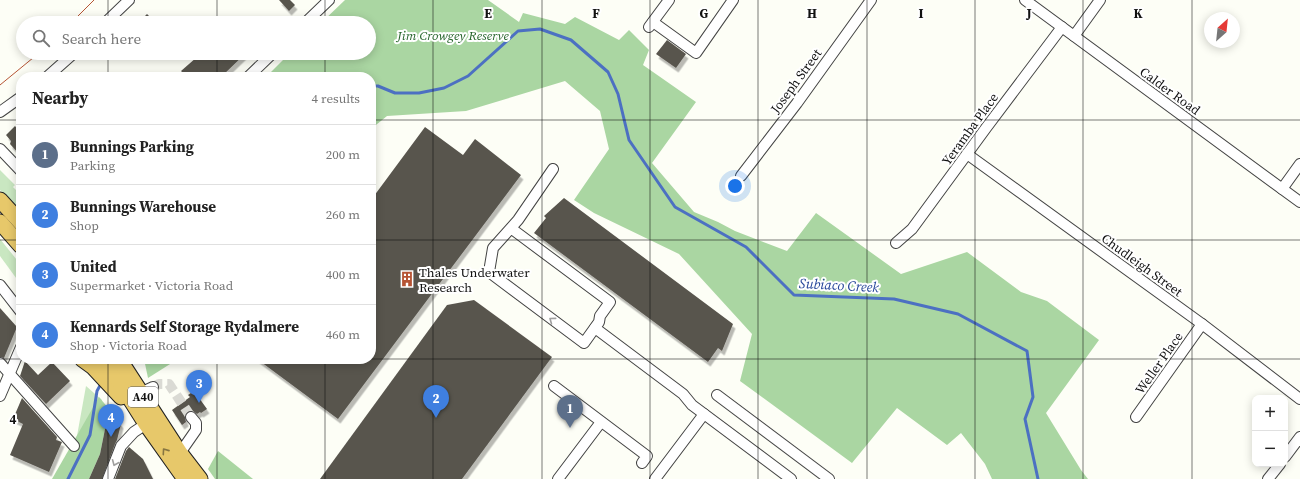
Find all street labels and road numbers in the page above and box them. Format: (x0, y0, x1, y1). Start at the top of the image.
street label: Joseph Street (766, 45, 826, 117)
street label: Calder Road (1136, 63, 1204, 119)
street label: Yeramba Place (938, 89, 1002, 169)
street label: Chudleigh Street (1098, 230, 1187, 301)
street label: Weller Place (1131, 328, 1187, 397)
road number: A40 (128, 387, 158, 407)

